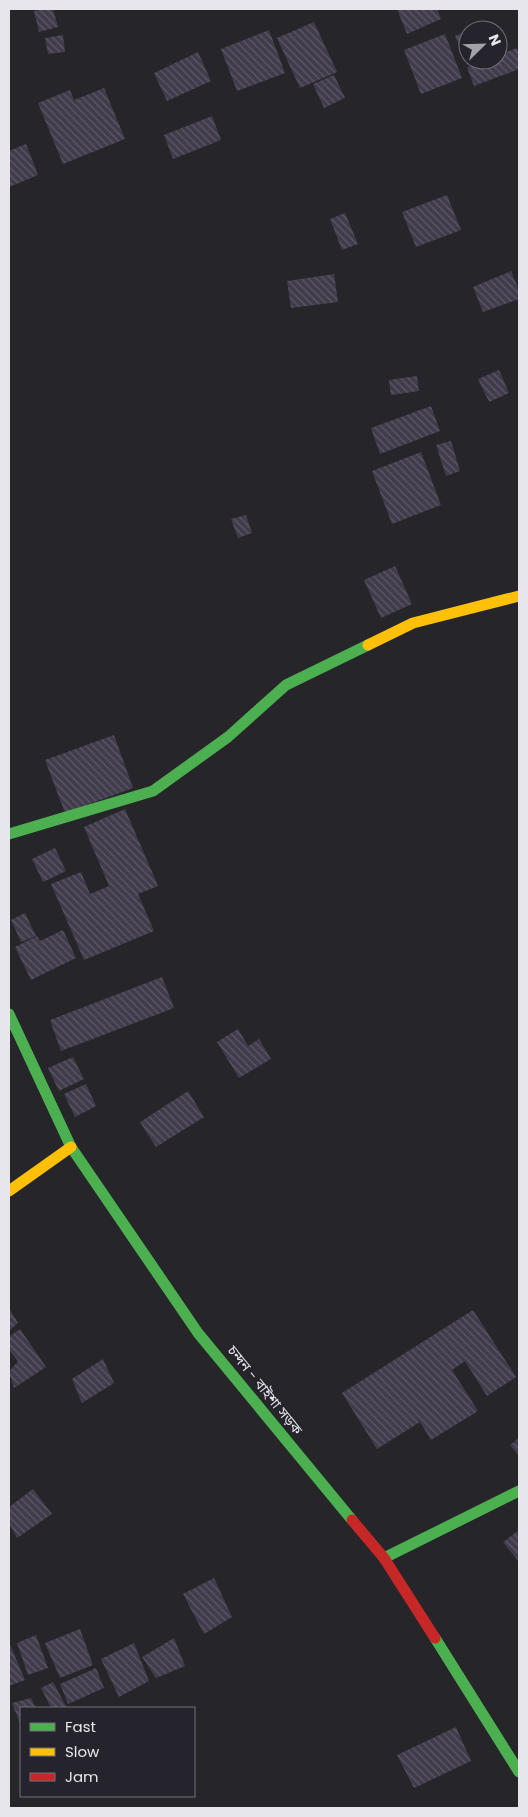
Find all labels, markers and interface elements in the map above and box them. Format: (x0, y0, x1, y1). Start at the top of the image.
north arrow (458, 20, 508, 70)
text: N (484, 31, 506, 49)
street label: চন্দন - বাইশা সড়ক (222, 1340, 308, 1439)
legend (20, 1707, 195, 1797)
text: Fast (65, 1716, 96, 1737)
text: Slow (65, 1741, 100, 1762)
text: Jam (65, 1766, 99, 1787)

